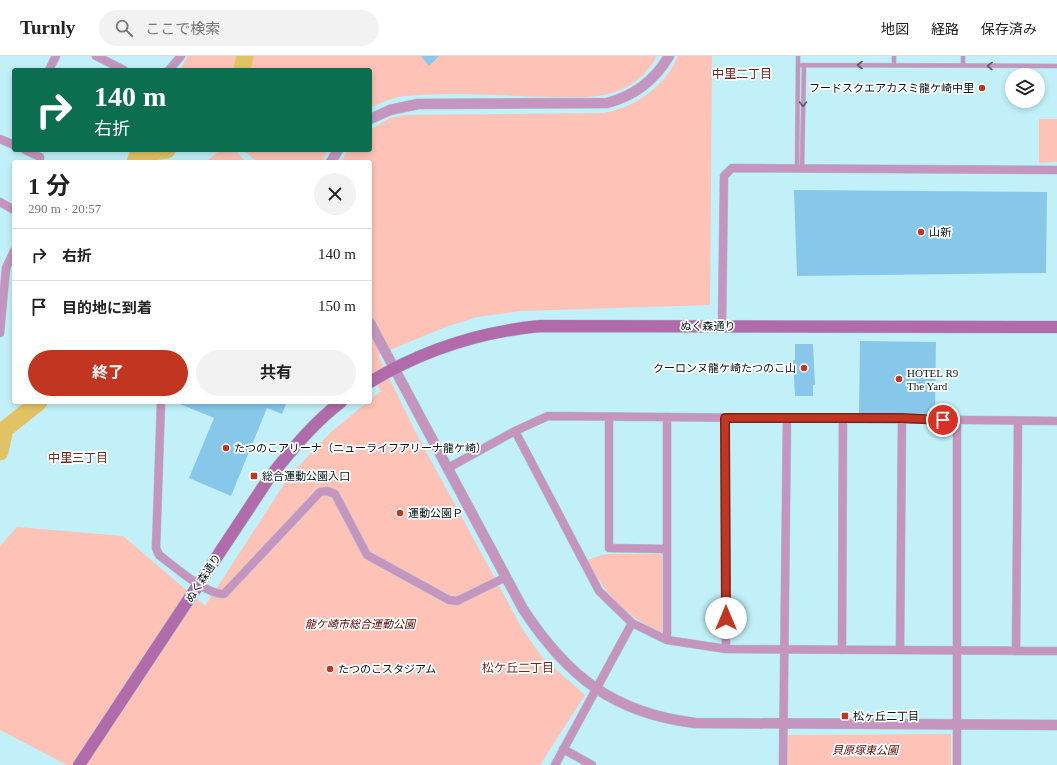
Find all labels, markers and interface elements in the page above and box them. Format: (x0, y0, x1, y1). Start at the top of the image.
search box (99, 10, 379, 46)
text: Turnly (20, 17, 75, 38)
icon: search (113, 17, 135, 39)
text: ここで検索 (145, 21, 220, 37)
text: 地図 (881, 22, 909, 37)
text: 経路 (931, 22, 959, 37)
text: 保存済み (981, 22, 1037, 37)
one-way arrow (857, 61, 863, 69)
one-way arrow (987, 62, 993, 70)
district label: 中里二丁目 (712, 67, 772, 81)
map controls (1005, 68, 1045, 108)
button: layers (1005, 68, 1045, 108)
text: 140 m (94, 81, 166, 112)
place label: フードスクエアカスミ龍ケ崎中里 (809, 82, 974, 94)
marker: フードスクエアカスミ龍ケ崎中里 (977, 83, 987, 93)
icon: right (28, 84, 80, 136)
one-way arrow (799, 101, 807, 107)
text: 右折 (94, 119, 130, 139)
text: 1 分 (28, 173, 70, 199)
button: close (314, 173, 356, 215)
text: 290 m · 20:57 (28, 201, 101, 216)
place label: 山新 (929, 226, 951, 238)
marker: 山新 (916, 227, 926, 237)
icon: right (28, 244, 50, 266)
text: 140 m (318, 246, 356, 262)
text: 右折 (62, 248, 92, 264)
icon: arrive (28, 296, 50, 318)
text: 150 m (318, 298, 356, 314)
text: 目的地に到着 (62, 300, 152, 316)
street label: ぬく森通り (681, 320, 736, 332)
button: 終了 (28, 350, 188, 396)
button: 共有 (196, 350, 356, 396)
place label: クーロンヌ龍ケ崎たつのこ山 (653, 362, 796, 374)
marker: クーロンヌ龍ケ崎たつのこ山 (799, 363, 809, 373)
place label: HOTEL R9 The Yard (907, 367, 959, 392)
marker: HOTEL R9 The Yard (894, 374, 904, 384)
pin (926, 403, 960, 437)
icon: arrive (932, 409, 954, 431)
place label: たつのこアリーナ（ニューライフアリーナ龍ケ崎） (234, 442, 487, 454)
marker: たつのこアリーナ（ニューライフアリーナ龍ケ崎） (221, 443, 231, 453)
district label: 中里三丁目 (48, 451, 108, 465)
place label: 総合運動公園入口 (262, 470, 350, 482)
marker: 総合運動公園入口 (249, 471, 259, 481)
place label: 運動公園Ｐ (408, 507, 463, 519)
marker: 運動公園Ｐ (395, 508, 405, 518)
street label: ぬく森通り (183, 552, 223, 604)
position arrow (705, 597, 747, 639)
park label: 龍ケ崎市総合運動公園 (305, 618, 417, 630)
district label: 松ケ丘二丁目 (482, 661, 554, 675)
place label: たつのこスタジアム (338, 663, 436, 675)
marker: たつのこスタジアム (325, 664, 335, 674)
place label: 松ヶ丘二丁目 (853, 710, 919, 722)
marker: 松ヶ丘二丁目 (840, 711, 850, 721)
park label: 貝原塚東公園 (832, 744, 900, 756)

